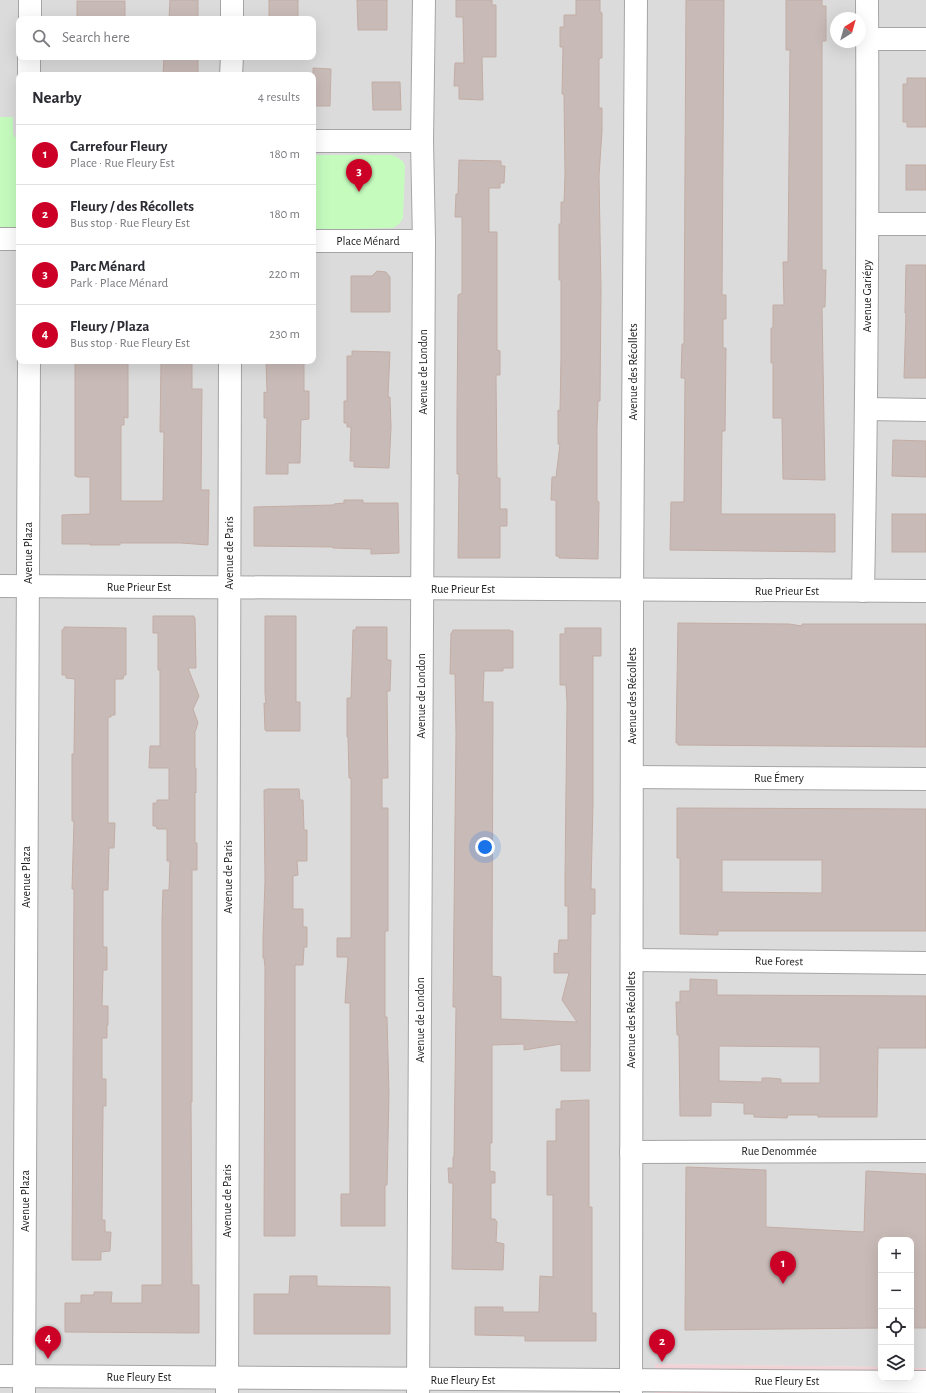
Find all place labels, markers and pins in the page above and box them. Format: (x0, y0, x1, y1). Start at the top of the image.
pin: 3 (346, 159, 372, 192)
pin: 1 (770, 1251, 796, 1284)
pin: 4 (35, 1326, 61, 1359)
pin: 2 (649, 1329, 675, 1362)

